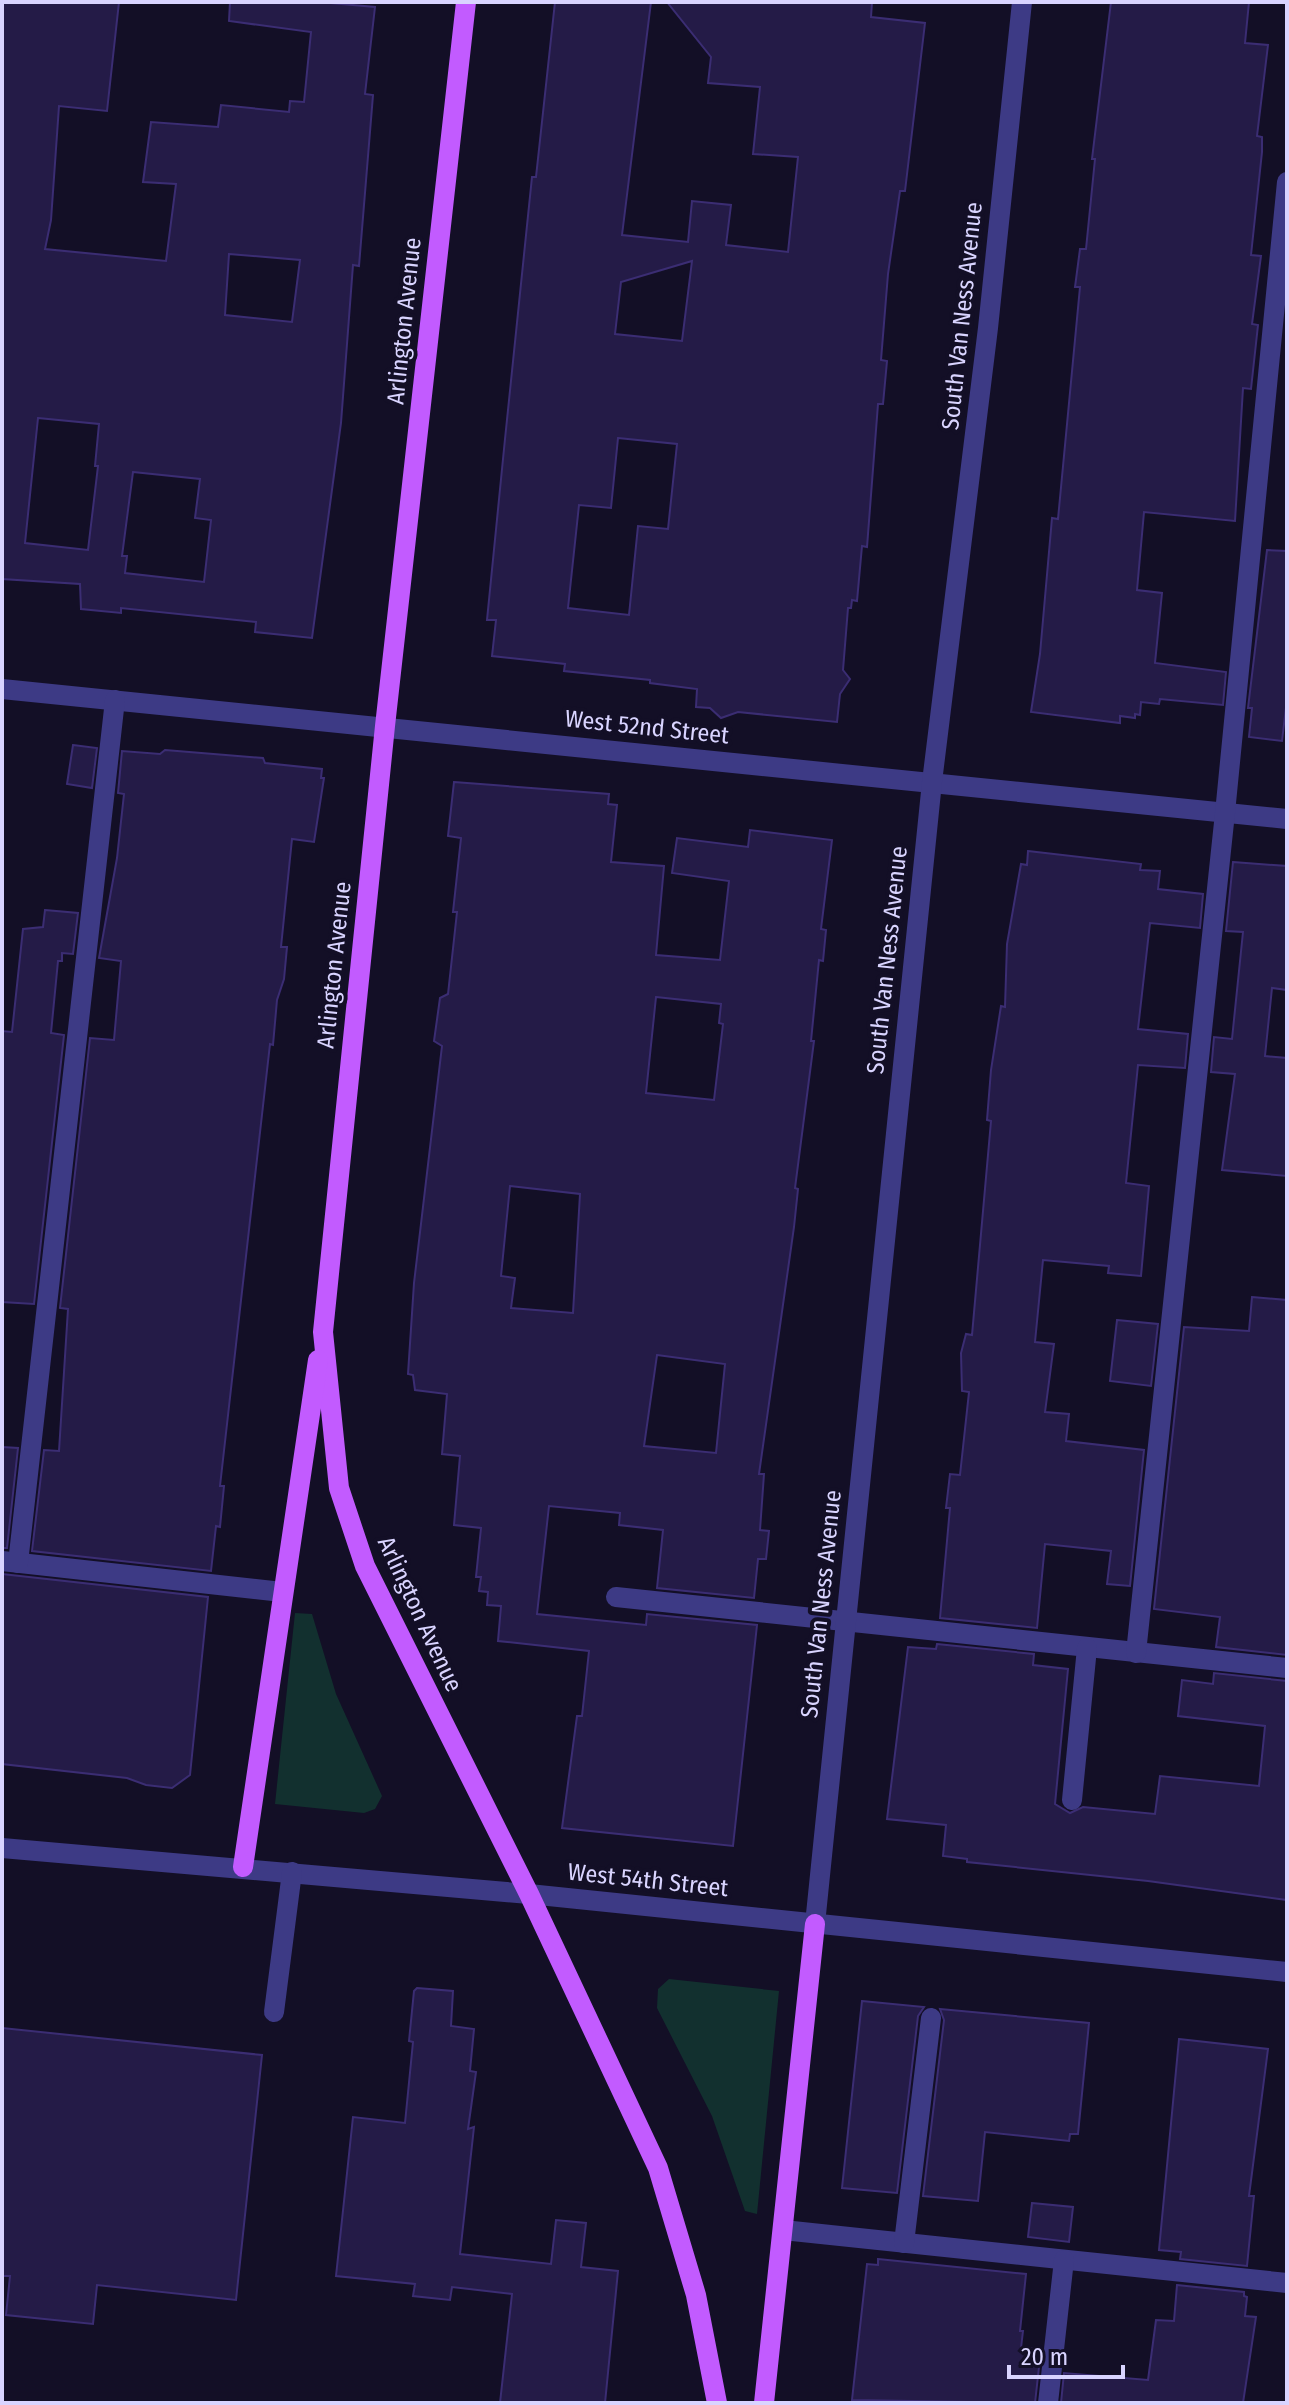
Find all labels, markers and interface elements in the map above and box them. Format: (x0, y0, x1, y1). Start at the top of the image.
street label: South Van Ness Avenue (936, 201, 988, 431)
street label: Arlington Avenue (381, 236, 427, 406)
street label: West 52nd Street (564, 704, 731, 750)
street label: South Van Ness Avenue (861, 845, 913, 1075)
street label: Arlington Avenue (311, 880, 357, 1050)
street label: South Van Ness Avenue (795, 1489, 847, 1719)
street label: Arlington Avenue (372, 1532, 468, 1696)
street label: West 54th Street (566, 1858, 730, 1902)
scale bar (1009, 2329, 1123, 2379)
text: 20 m (1021, 2343, 1068, 2371)

